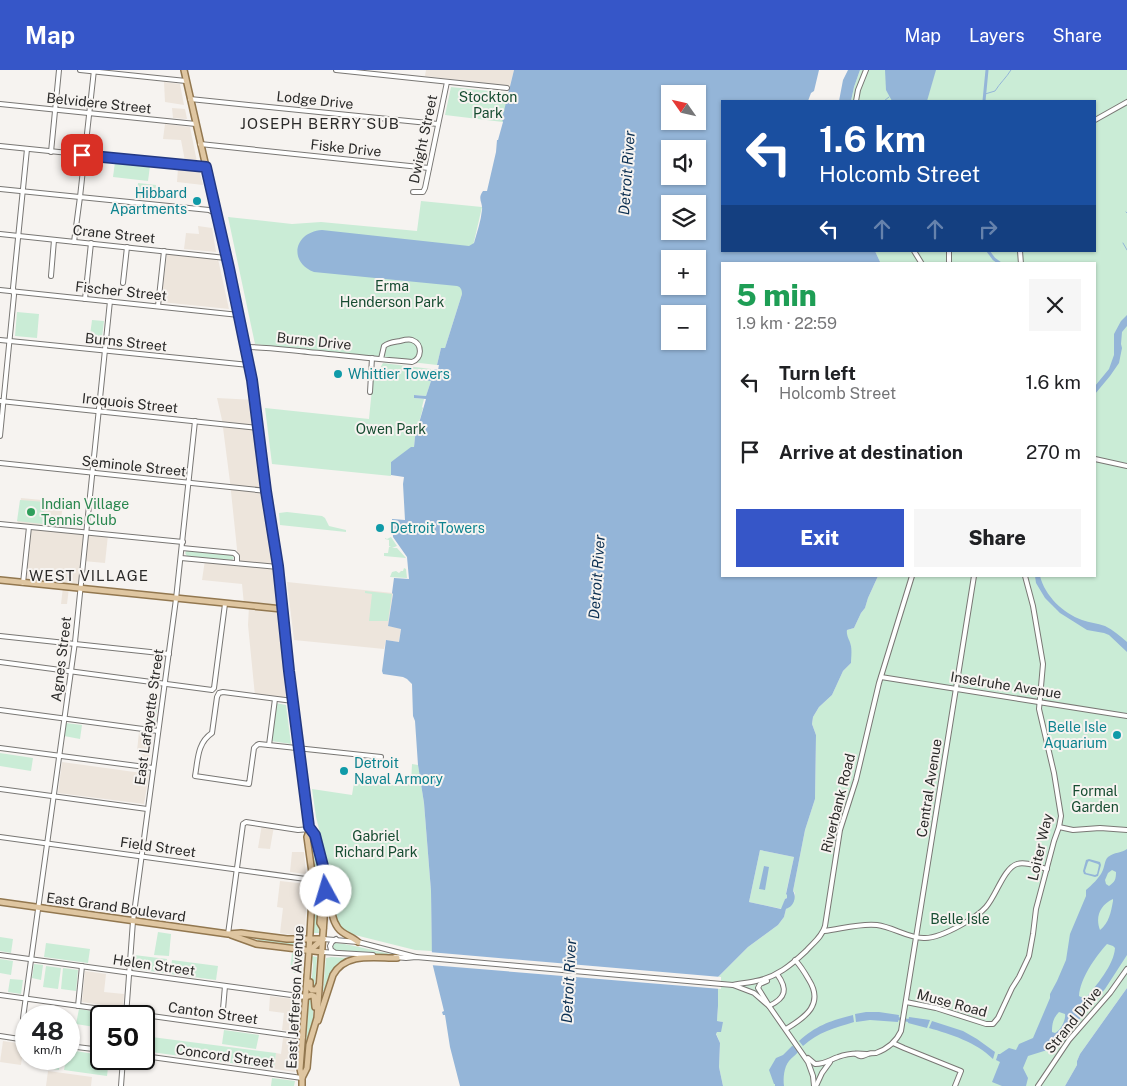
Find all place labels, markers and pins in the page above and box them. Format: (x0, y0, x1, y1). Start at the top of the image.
pin (61, 134, 103, 176)
place label: Hibbard Apartments (110, 185, 187, 217)
marker: Hibbard Apartments (191, 195, 203, 207)
place label: Whittier Towers (348, 366, 450, 382)
marker: Whittier Towers (332, 368, 344, 380)
place label: Indian Village Tennis Club (41, 496, 129, 528)
marker: Indian Village Tennis Club (25, 506, 37, 518)
place label: Detroit Towers (390, 520, 485, 536)
marker: Detroit Towers (374, 522, 386, 534)
place label: Belle Isle Aquarium (1044, 719, 1107, 751)
marker: Belle Isle Aquarium (1111, 729, 1123, 741)
place label: Detroit Naval Armory (354, 755, 443, 787)
marker: Detroit Naval Armory (338, 765, 350, 777)

